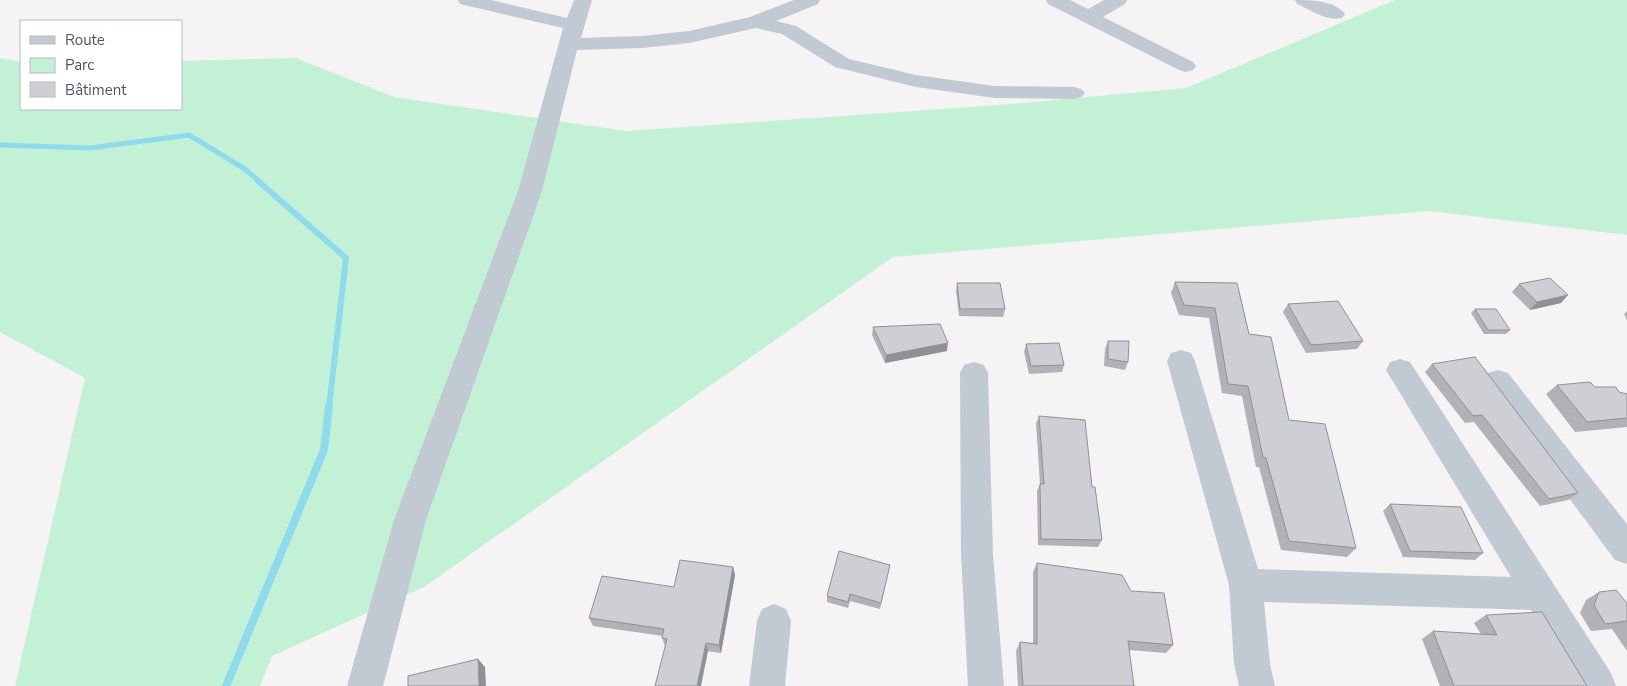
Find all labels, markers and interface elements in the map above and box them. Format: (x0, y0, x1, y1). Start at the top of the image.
legend (20, 20, 182, 110)
text: Route (65, 30, 105, 50)
text: Parc (65, 55, 94, 75)
text: Bâtiment (65, 80, 127, 100)

